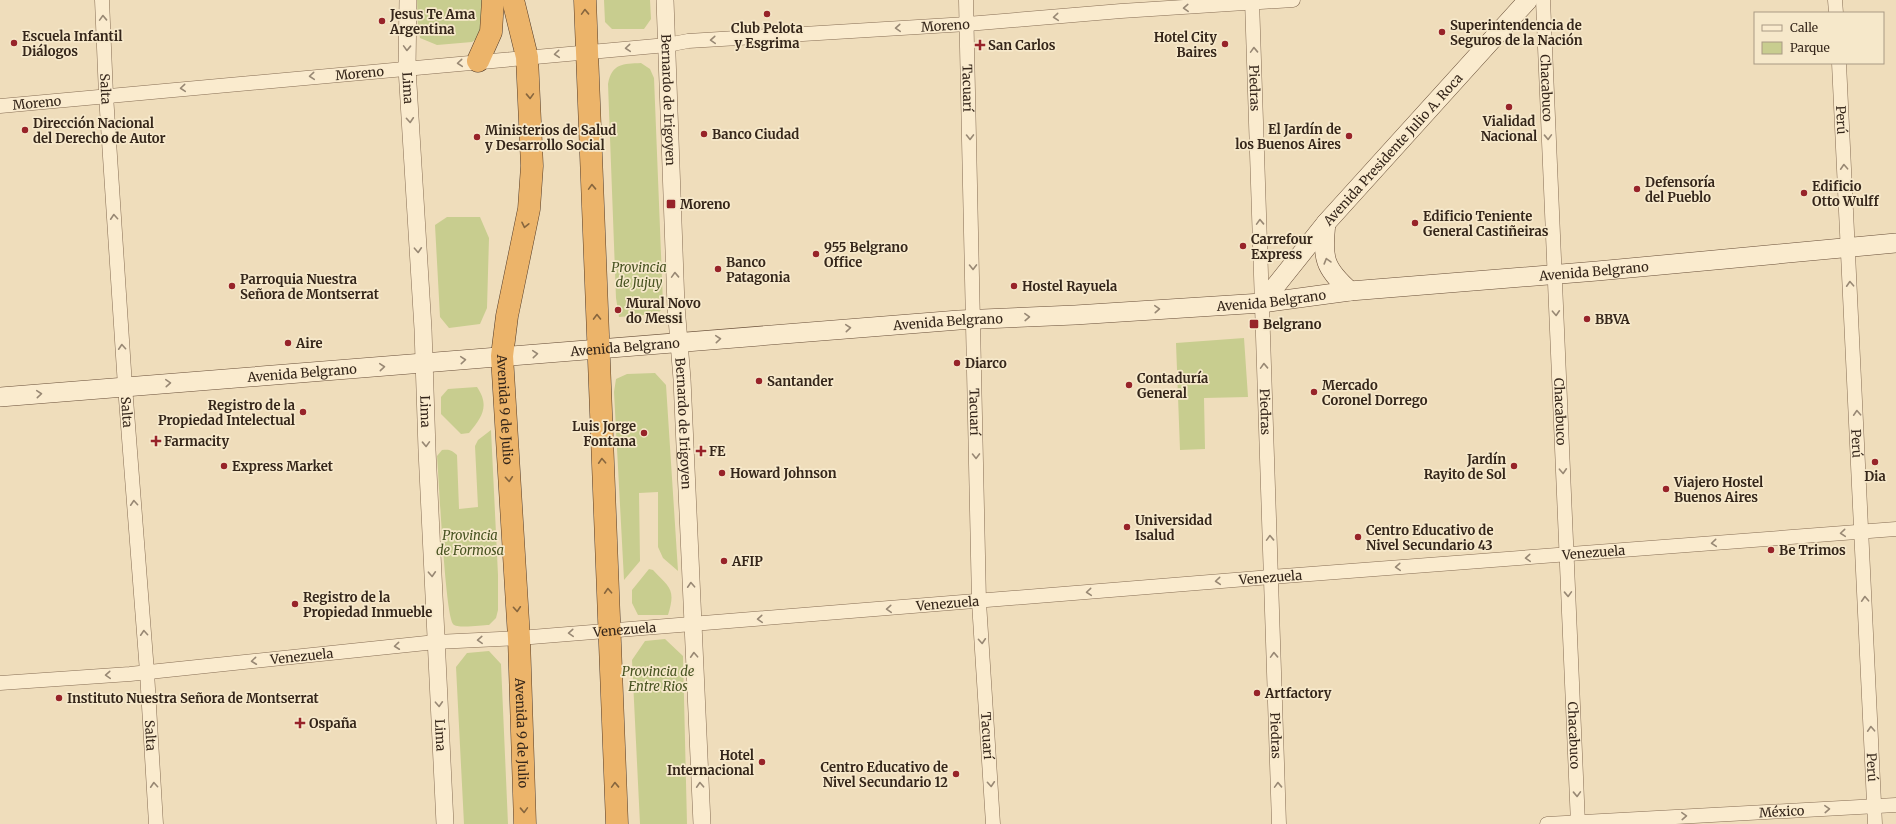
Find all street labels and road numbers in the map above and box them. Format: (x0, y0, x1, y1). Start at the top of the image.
street label: Moreno (921, 16, 971, 36)
street label: Bernardo de Irigoyen (657, 34, 679, 167)
street label: Chacabuco (1536, 54, 1556, 122)
street label: Moreno (334, 63, 385, 84)
street label: Tacuarí (958, 64, 976, 113)
street label: Piedras (1245, 64, 1264, 111)
street label: Avenida Presidente Julio A. Roca (1319, 70, 1467, 230)
street label: Lima (398, 71, 417, 105)
street label: Salta (96, 73, 115, 105)
street label: Moreno (12, 92, 62, 114)
street label: Perú (1832, 105, 1850, 135)
street label: Avenida Belgrano (1537, 258, 1650, 285)
street label: Avenida Belgrano (1215, 286, 1327, 315)
street label: Avenida Belgrano (892, 310, 1004, 334)
street label: Avenida Belgrano (569, 334, 681, 360)
street label: Avenida 9 de Julio (493, 353, 517, 465)
street label: Bernardo de Irigoyen (671, 357, 695, 490)
street label: Avenida Belgrano (246, 360, 358, 386)
street label: Chacabuco (1550, 378, 1570, 446)
street label: Tacuarí (965, 388, 983, 437)
street label: Piedras (1256, 388, 1274, 435)
street label: Lima (416, 395, 434, 428)
street label: Salta (117, 396, 136, 428)
street label: Perú (1847, 429, 1866, 458)
street label: Venezuela (1560, 542, 1626, 564)
street label: Venezuela (1237, 567, 1303, 589)
street label: Venezuela (914, 593, 980, 615)
street label: Venezuela (591, 619, 657, 641)
street label: Venezuela (269, 645, 334, 668)
street label: Avenida 9 de Julio (511, 677, 532, 789)
street label: Chacabuco (1564, 701, 1584, 770)
street label: Tacuarí (977, 711, 997, 761)
street label: Piedras (1266, 712, 1285, 759)
street label: Salta (141, 719, 160, 751)
street label: Lima (431, 719, 449, 752)
street label: Perú (1863, 752, 1881, 782)
street label: México (1758, 802, 1805, 821)

